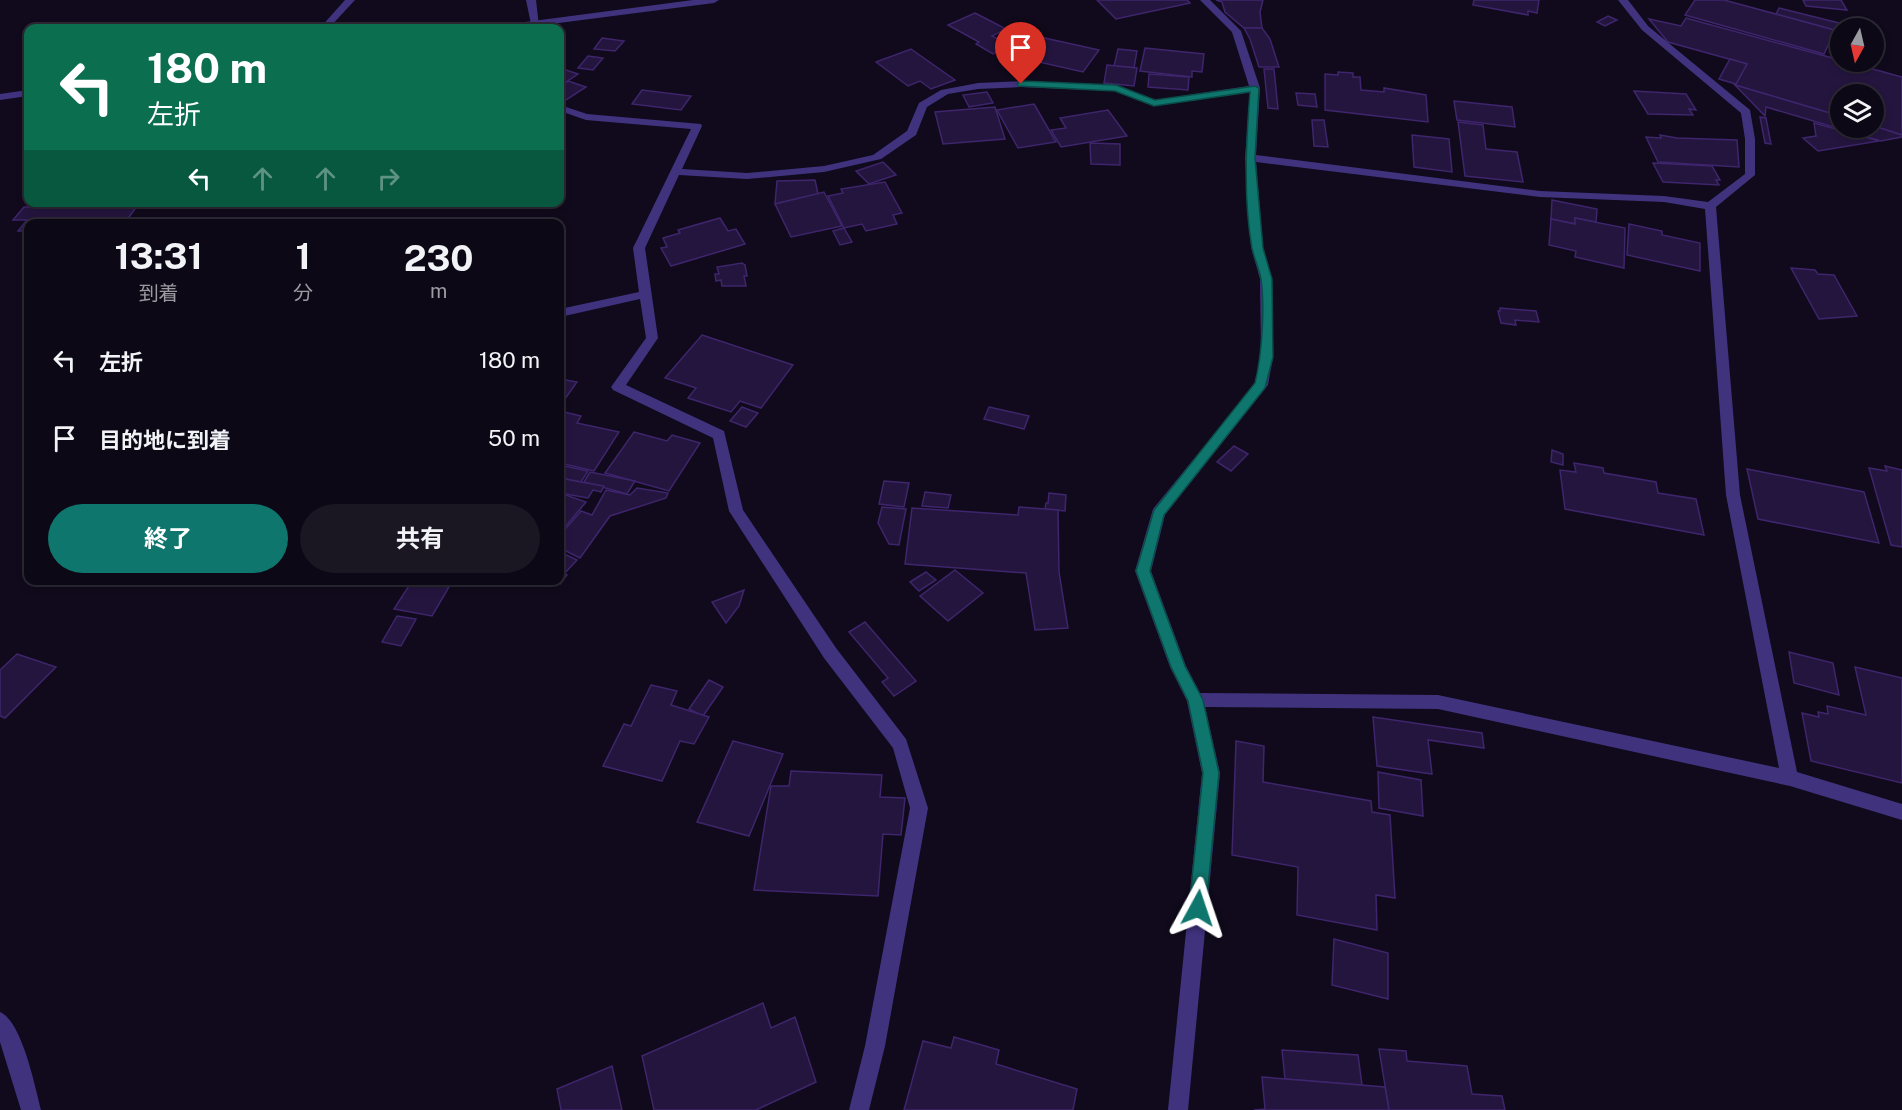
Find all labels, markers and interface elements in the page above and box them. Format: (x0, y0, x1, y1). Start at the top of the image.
north arrow (1830, 18, 1884, 72)
map controls (1830, 18, 1884, 138)
pin (995, 22, 1046, 84)
icon: arrive (1004, 31, 1037, 64)
text: 180 m (147, 43, 267, 92)
icon: left (48, 48, 126, 126)
button: layers (1830, 84, 1884, 138)
text: 左折 (147, 98, 201, 130)
icon: left (183, 162, 216, 195)
icon: ahead (246, 162, 279, 195)
icon: ahead (309, 162, 342, 195)
icon: right (372, 162, 405, 195)
text: 13:31 (114, 235, 203, 277)
text: 1 (296, 235, 311, 277)
text: 230 (404, 237, 474, 279)
text: m (430, 279, 447, 303)
text: 到着 (139, 281, 179, 305)
text: 分 (293, 281, 313, 305)
icon: left (48, 344, 81, 377)
text: 180 m (479, 347, 540, 373)
text: 左折 (99, 349, 143, 375)
icon: arrive (48, 422, 81, 455)
text: 50 m (488, 425, 540, 451)
text: 目的地に到着 (99, 427, 231, 453)
button: 終了 (48, 504, 288, 573)
button: 共有 (300, 504, 540, 573)
position arrow (1166, 876, 1230, 940)

